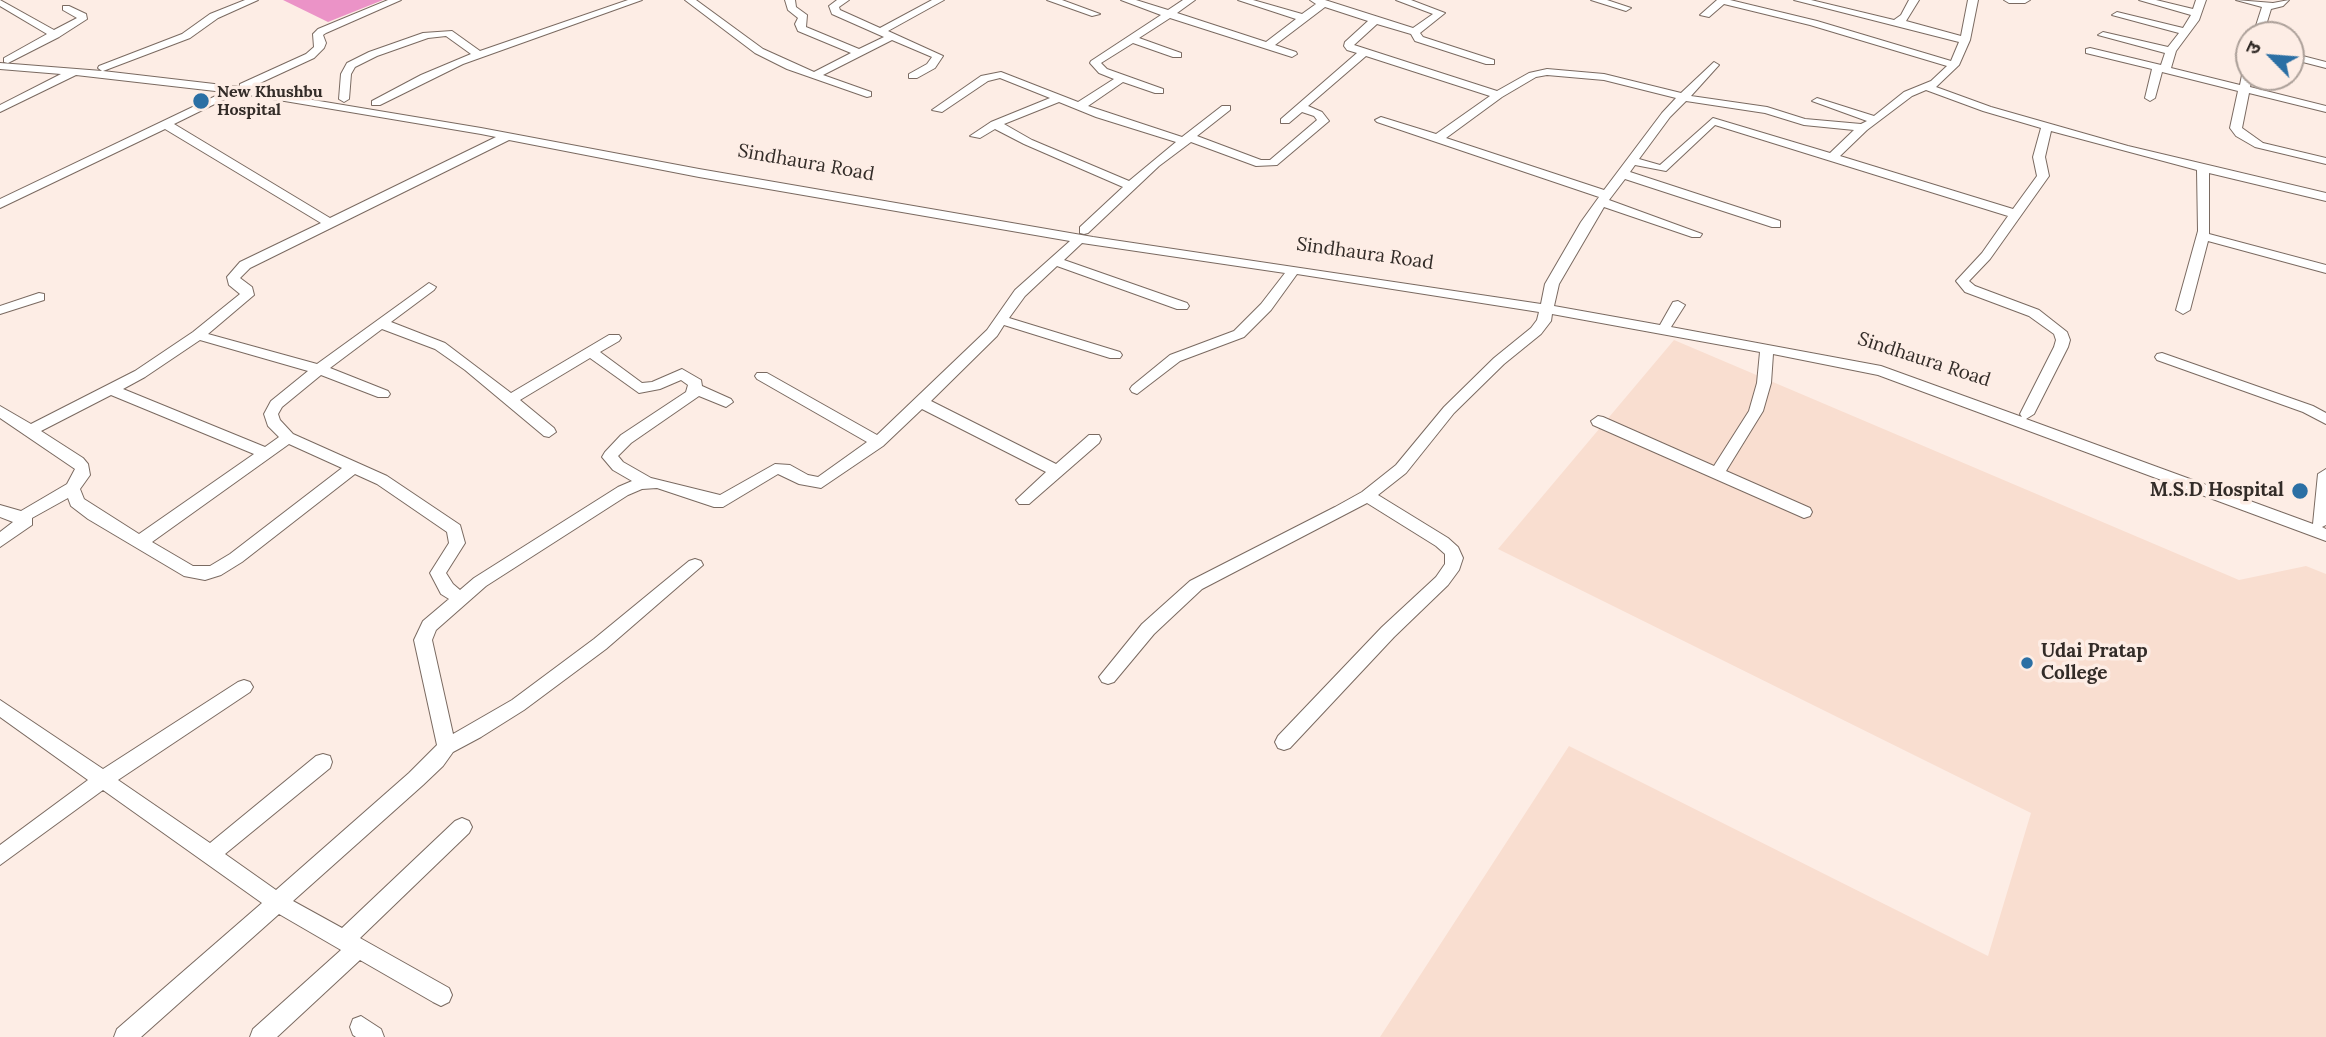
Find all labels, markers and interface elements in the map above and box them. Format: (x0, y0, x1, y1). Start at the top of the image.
north arrow (2235, 21, 2305, 91)
text: उ (2240, 38, 2266, 58)
place label: New Khushbu Hospital (217, 82, 323, 120)
marker: New Khushbu Hospital (191, 91, 211, 111)
street label: Sindhaura Road (736, 140, 876, 186)
street label: Sindhaura Road (1295, 233, 1435, 275)
street label: Sindhaura Road (1855, 328, 1993, 392)
place label: M.S.D Hospital (2150, 480, 2284, 502)
marker: M.S.D Hospital (2290, 481, 2310, 501)
place label: Udai Pratap College (2041, 641, 2148, 685)
marker: Udai Pratap College (2019, 655, 2035, 671)

